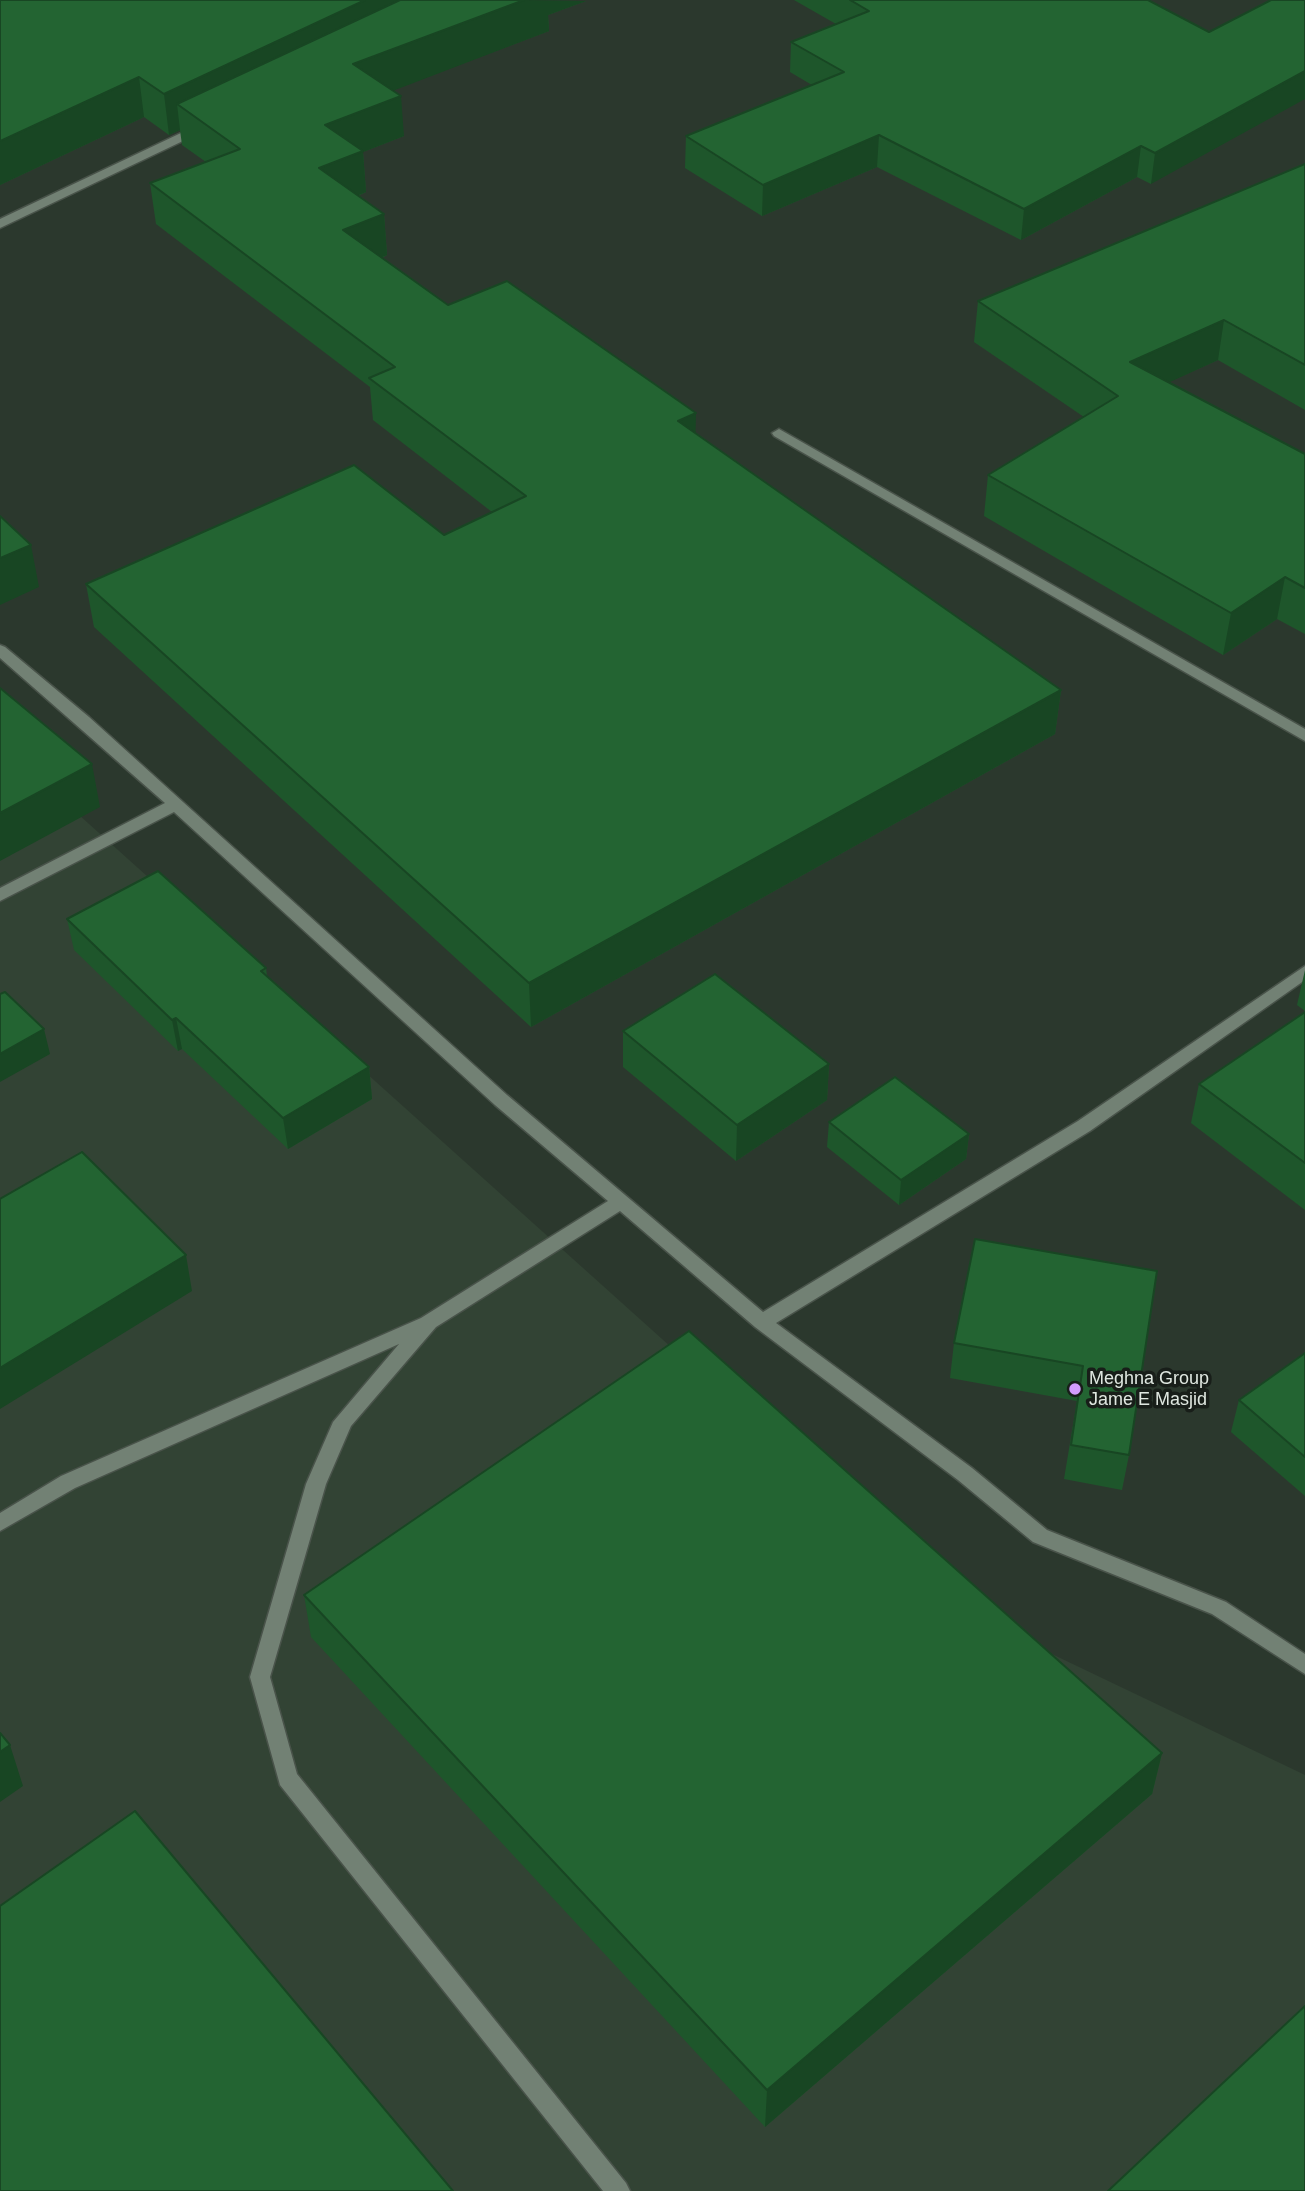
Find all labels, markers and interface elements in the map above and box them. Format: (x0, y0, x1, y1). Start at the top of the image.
place label: Meghna Group Jame E Masjid (1089, 1368, 1209, 1410)
marker: Meghna Group Jame E Masjid (1067, 1381, 1083, 1397)

